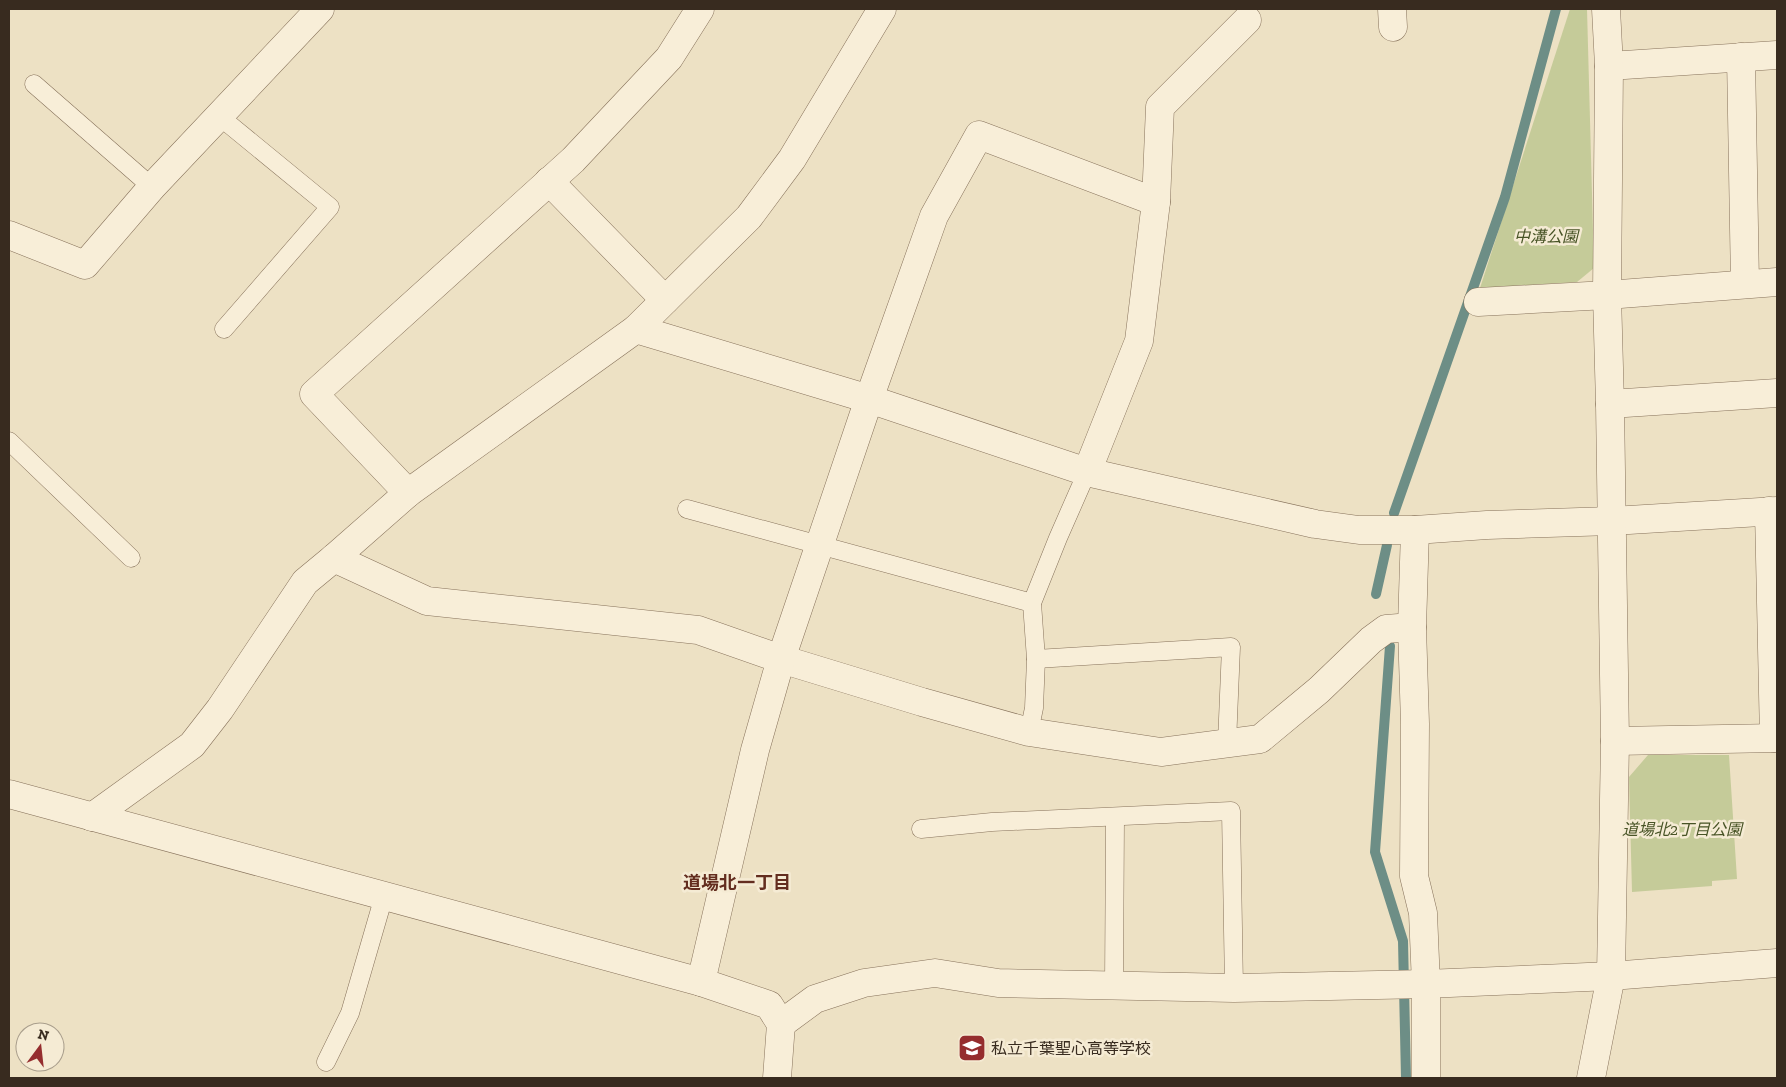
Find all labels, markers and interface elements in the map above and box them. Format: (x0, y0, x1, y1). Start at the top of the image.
park label: 中溝公園 (1514, 227, 1580, 246)
park label: 道場北2丁目公園 (1622, 820, 1744, 839)
district label: 道場北一丁目 (683, 872, 791, 894)
north arrow (15, 1022, 65, 1072)
text: N (36, 1025, 51, 1045)
school or university icon: 私立千葉聖心高等学校 (957, 1033, 987, 1063)
place label: 私立千葉聖心高等学校 (991, 1039, 1151, 1058)

